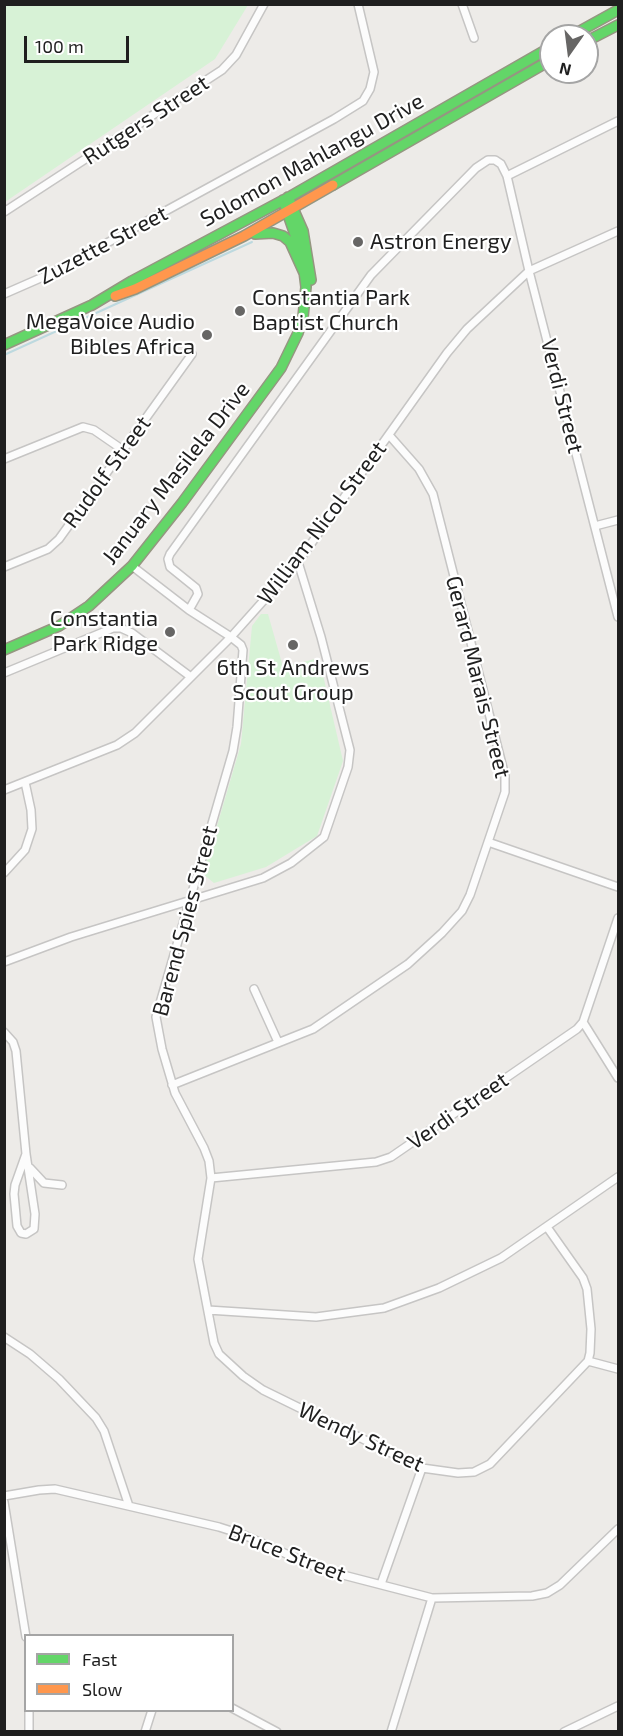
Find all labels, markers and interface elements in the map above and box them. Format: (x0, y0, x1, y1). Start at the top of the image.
scale bar (27, 24, 132, 62)
north arrow (539, 24, 599, 84)
text: 100 m (35, 35, 84, 57)
text: N (557, 59, 573, 81)
street label: Rutgers Street (78, 70, 214, 170)
street label: Solomon Mahlangu Drive (196, 88, 428, 232)
street label: Zuzette Street (34, 200, 172, 290)
place label: Astron Energy (370, 229, 512, 255)
marker: Astron Energy (351, 235, 365, 249)
place label: Constantia Park Baptist Church (252, 285, 410, 336)
marker: Constantia Park Baptist Church (233, 304, 247, 318)
place label: MegaVoice Audio Bibles Africa (26, 309, 195, 360)
marker: MegaVoice Audio Bibles Africa (200, 328, 214, 342)
street label: Verdi Street (535, 336, 589, 456)
street label: January Masilela Drive (97, 376, 255, 570)
street label: Rudolf Street (58, 411, 156, 533)
street label: William Nicol Street (252, 436, 392, 610)
street label: Gerard Marais Street (440, 573, 516, 781)
place label: Constantia Park Ridge (50, 606, 158, 658)
marker: Constantia Park Ridge (163, 625, 177, 639)
marker: 6th St Andrews Scout Group (286, 638, 300, 652)
place label: 6th St Andrews Scout Group (217, 655, 369, 706)
street label: Barend Spies Street (147, 823, 223, 1019)
street label: Verdi Street (402, 1067, 514, 1155)
street label: Wendy Street (294, 1396, 428, 1478)
street label: Bruce Street (225, 1519, 349, 1587)
legend (24, 1634, 234, 1712)
text: Fast (82, 1648, 117, 1670)
text: Slow (82, 1678, 122, 1700)

